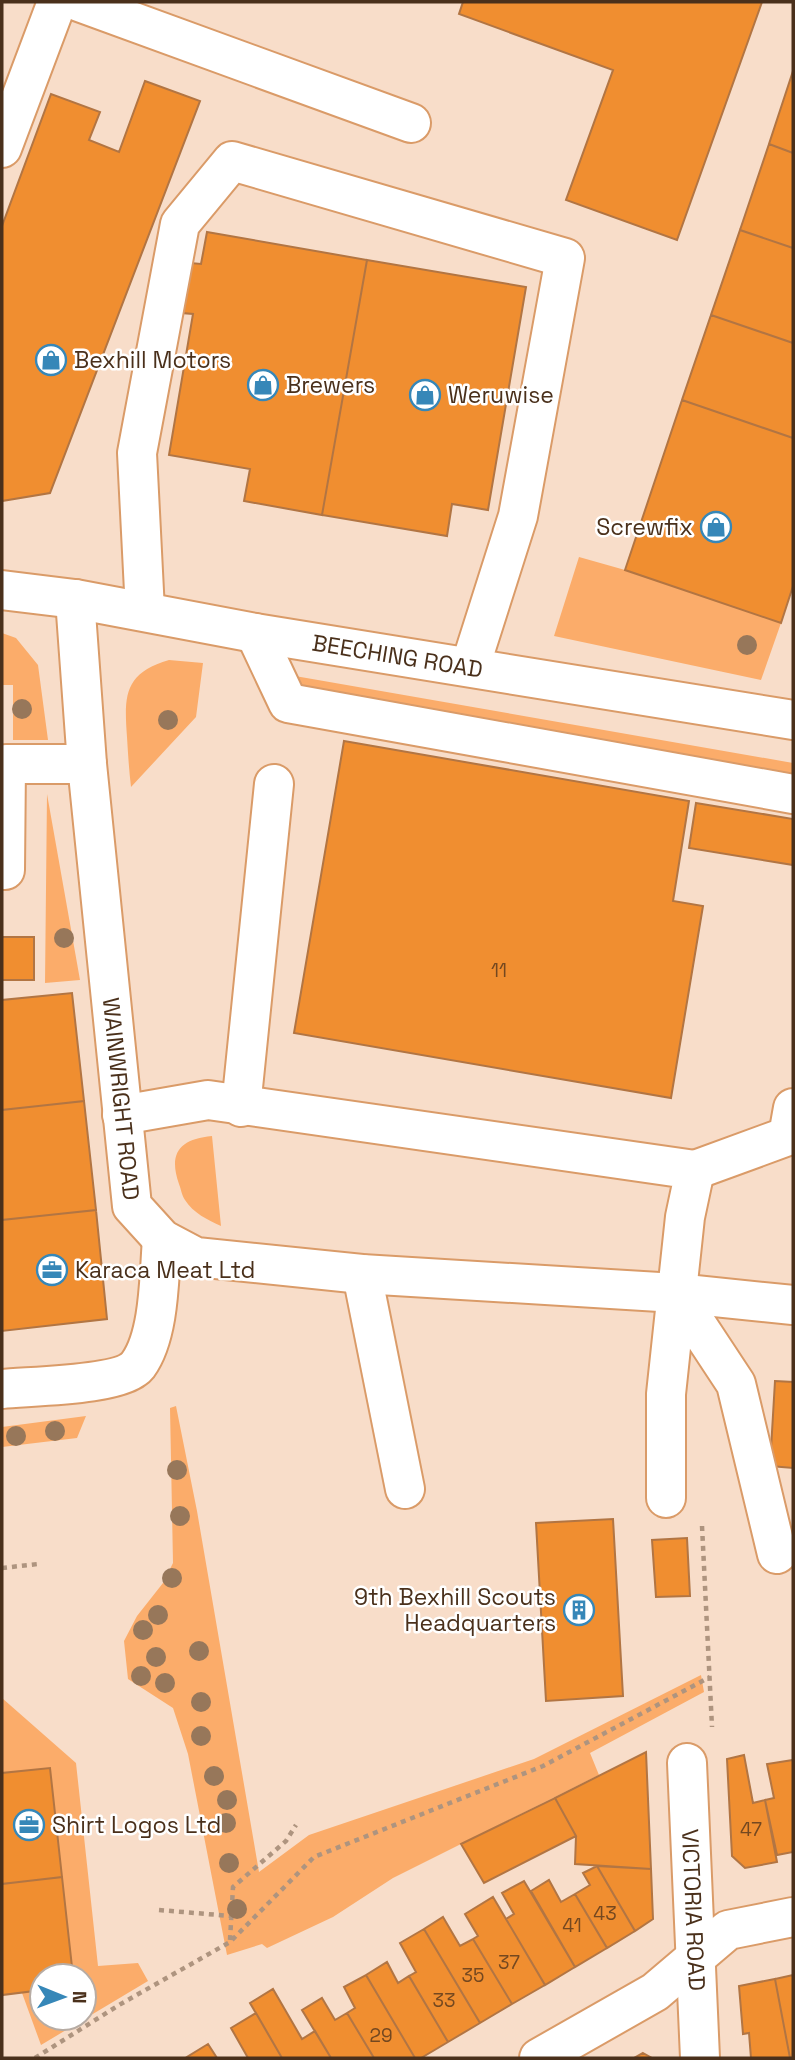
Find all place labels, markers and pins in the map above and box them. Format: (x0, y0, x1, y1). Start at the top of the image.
shop icon: Bexhill Motors (34, 343, 68, 377)
place label: Bexhill Motors (74, 345, 231, 375)
shop icon: Brewers (246, 368, 280, 402)
place label: Brewers (286, 370, 375, 400)
shop icon: Weruwise (408, 378, 442, 412)
place label: Weruwise (448, 380, 554, 410)
shop icon: Screwfix (699, 510, 733, 544)
place label: Screwfix (596, 512, 693, 542)
office icon: Karaca Meat Ltd (35, 1253, 69, 1287)
place label: Karaca Meat Ltd (75, 1255, 255, 1285)
place label: 9th Bexhill Scouts Headquarters (354, 1582, 556, 1638)
building icon: 9th Bexhill Scouts Headquarters (562, 1593, 596, 1627)
office icon: Shirt Logos Ltd (12, 1808, 46, 1842)
place label: Shirt Logos Ltd (52, 1810, 221, 1840)

